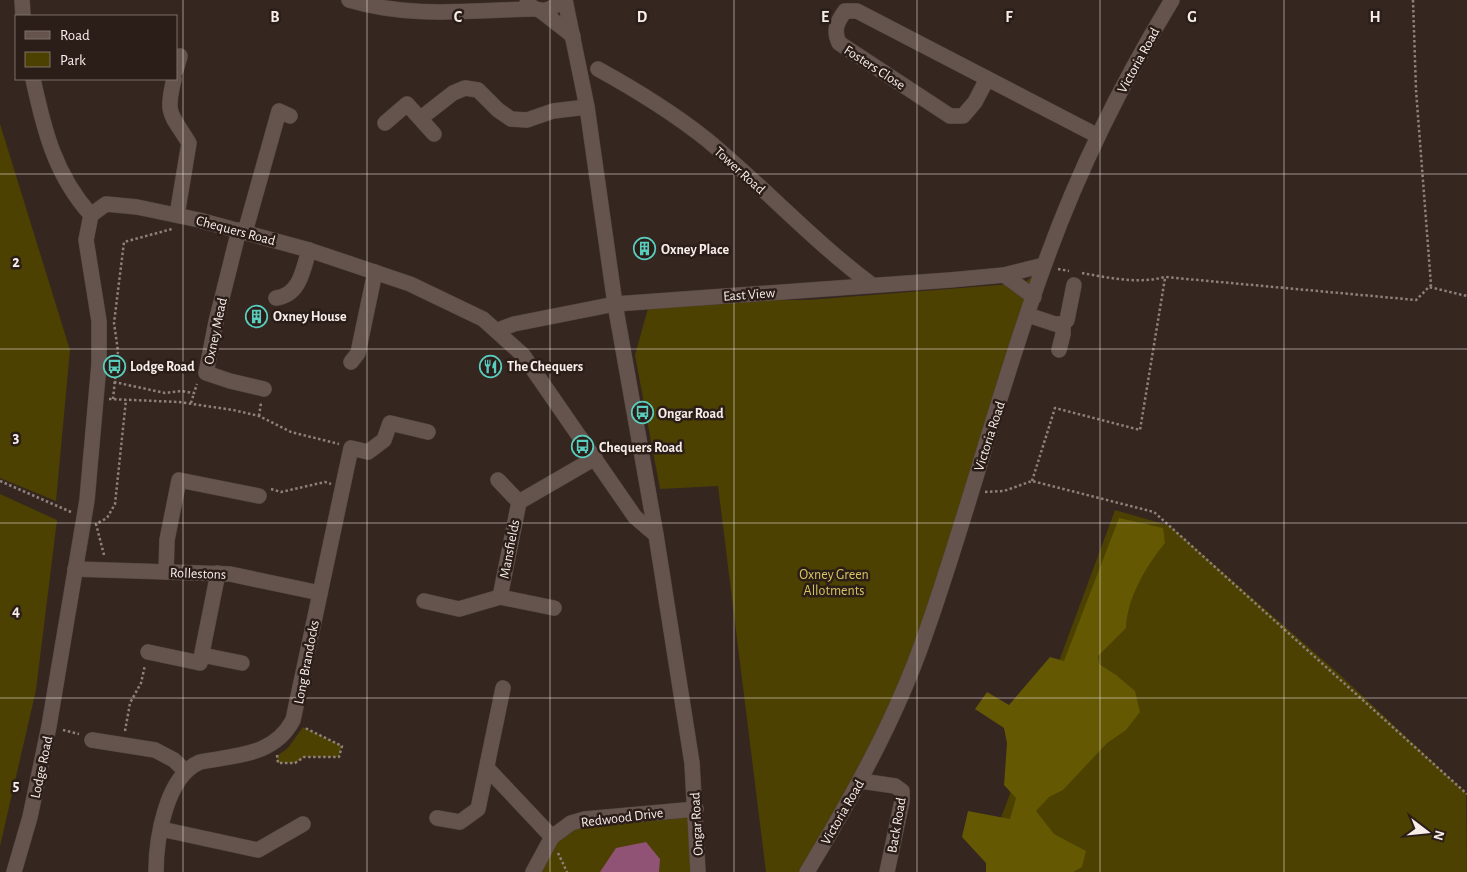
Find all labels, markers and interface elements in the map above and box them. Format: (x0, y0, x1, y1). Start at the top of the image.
text: B (270, 9, 280, 25)
text: C (454, 9, 463, 25)
text: D (637, 9, 648, 25)
text: E (821, 9, 829, 25)
text: F (1005, 9, 1013, 25)
text: G (1187, 9, 1197, 25)
text: H (1369, 9, 1381, 25)
legend (15, 15, 178, 80)
street label: Victoria Road (1115, 26, 1163, 95)
text: Road (60, 28, 90, 43)
street label: Fosters Close (841, 43, 907, 93)
text: Park (60, 53, 86, 68)
street label: Tower Road (711, 144, 767, 197)
street label: Chequers Road (195, 214, 277, 248)
building icon: Oxney Place (633, 237, 657, 261)
place label: Oxney Place (661, 243, 729, 257)
text: 2 (12, 254, 20, 270)
street label: East View (723, 286, 776, 304)
street label: Oxney Mead (202, 297, 230, 366)
building icon: Oxney House (245, 304, 269, 328)
place label: Oxney House (273, 310, 347, 324)
bus stop icon: Lodge Road (102, 354, 126, 378)
restaurant icon: The Chequers (479, 354, 503, 378)
place label: Lodge Road (130, 360, 195, 374)
place label: The Chequers (507, 360, 583, 374)
street label: Victoria Road (972, 400, 1008, 473)
bus stop icon: Ongar Road (630, 401, 654, 425)
place label: Ongar Road (658, 407, 724, 421)
text: 3 (13, 429, 20, 445)
bus stop icon: Chequers Road (571, 435, 595, 459)
place label: Chequers Road (599, 441, 683, 455)
street label: Mansfields (497, 519, 523, 580)
street label: Rollestons (170, 566, 226, 582)
park label: Oxney Green Allotments (799, 568, 869, 598)
text: 4 (12, 603, 20, 619)
street label: Long Brandocks (292, 619, 322, 705)
street label: Lodge Road (29, 735, 55, 800)
text: 5 (13, 777, 20, 793)
street label: Victoria Road (819, 778, 867, 847)
street label: Ongar Road (688, 792, 706, 856)
street label: Back Road (885, 796, 909, 854)
street label: Redwood Drive (580, 806, 664, 830)
north arrow (1402, 807, 1452, 857)
text: N (1430, 829, 1447, 842)

